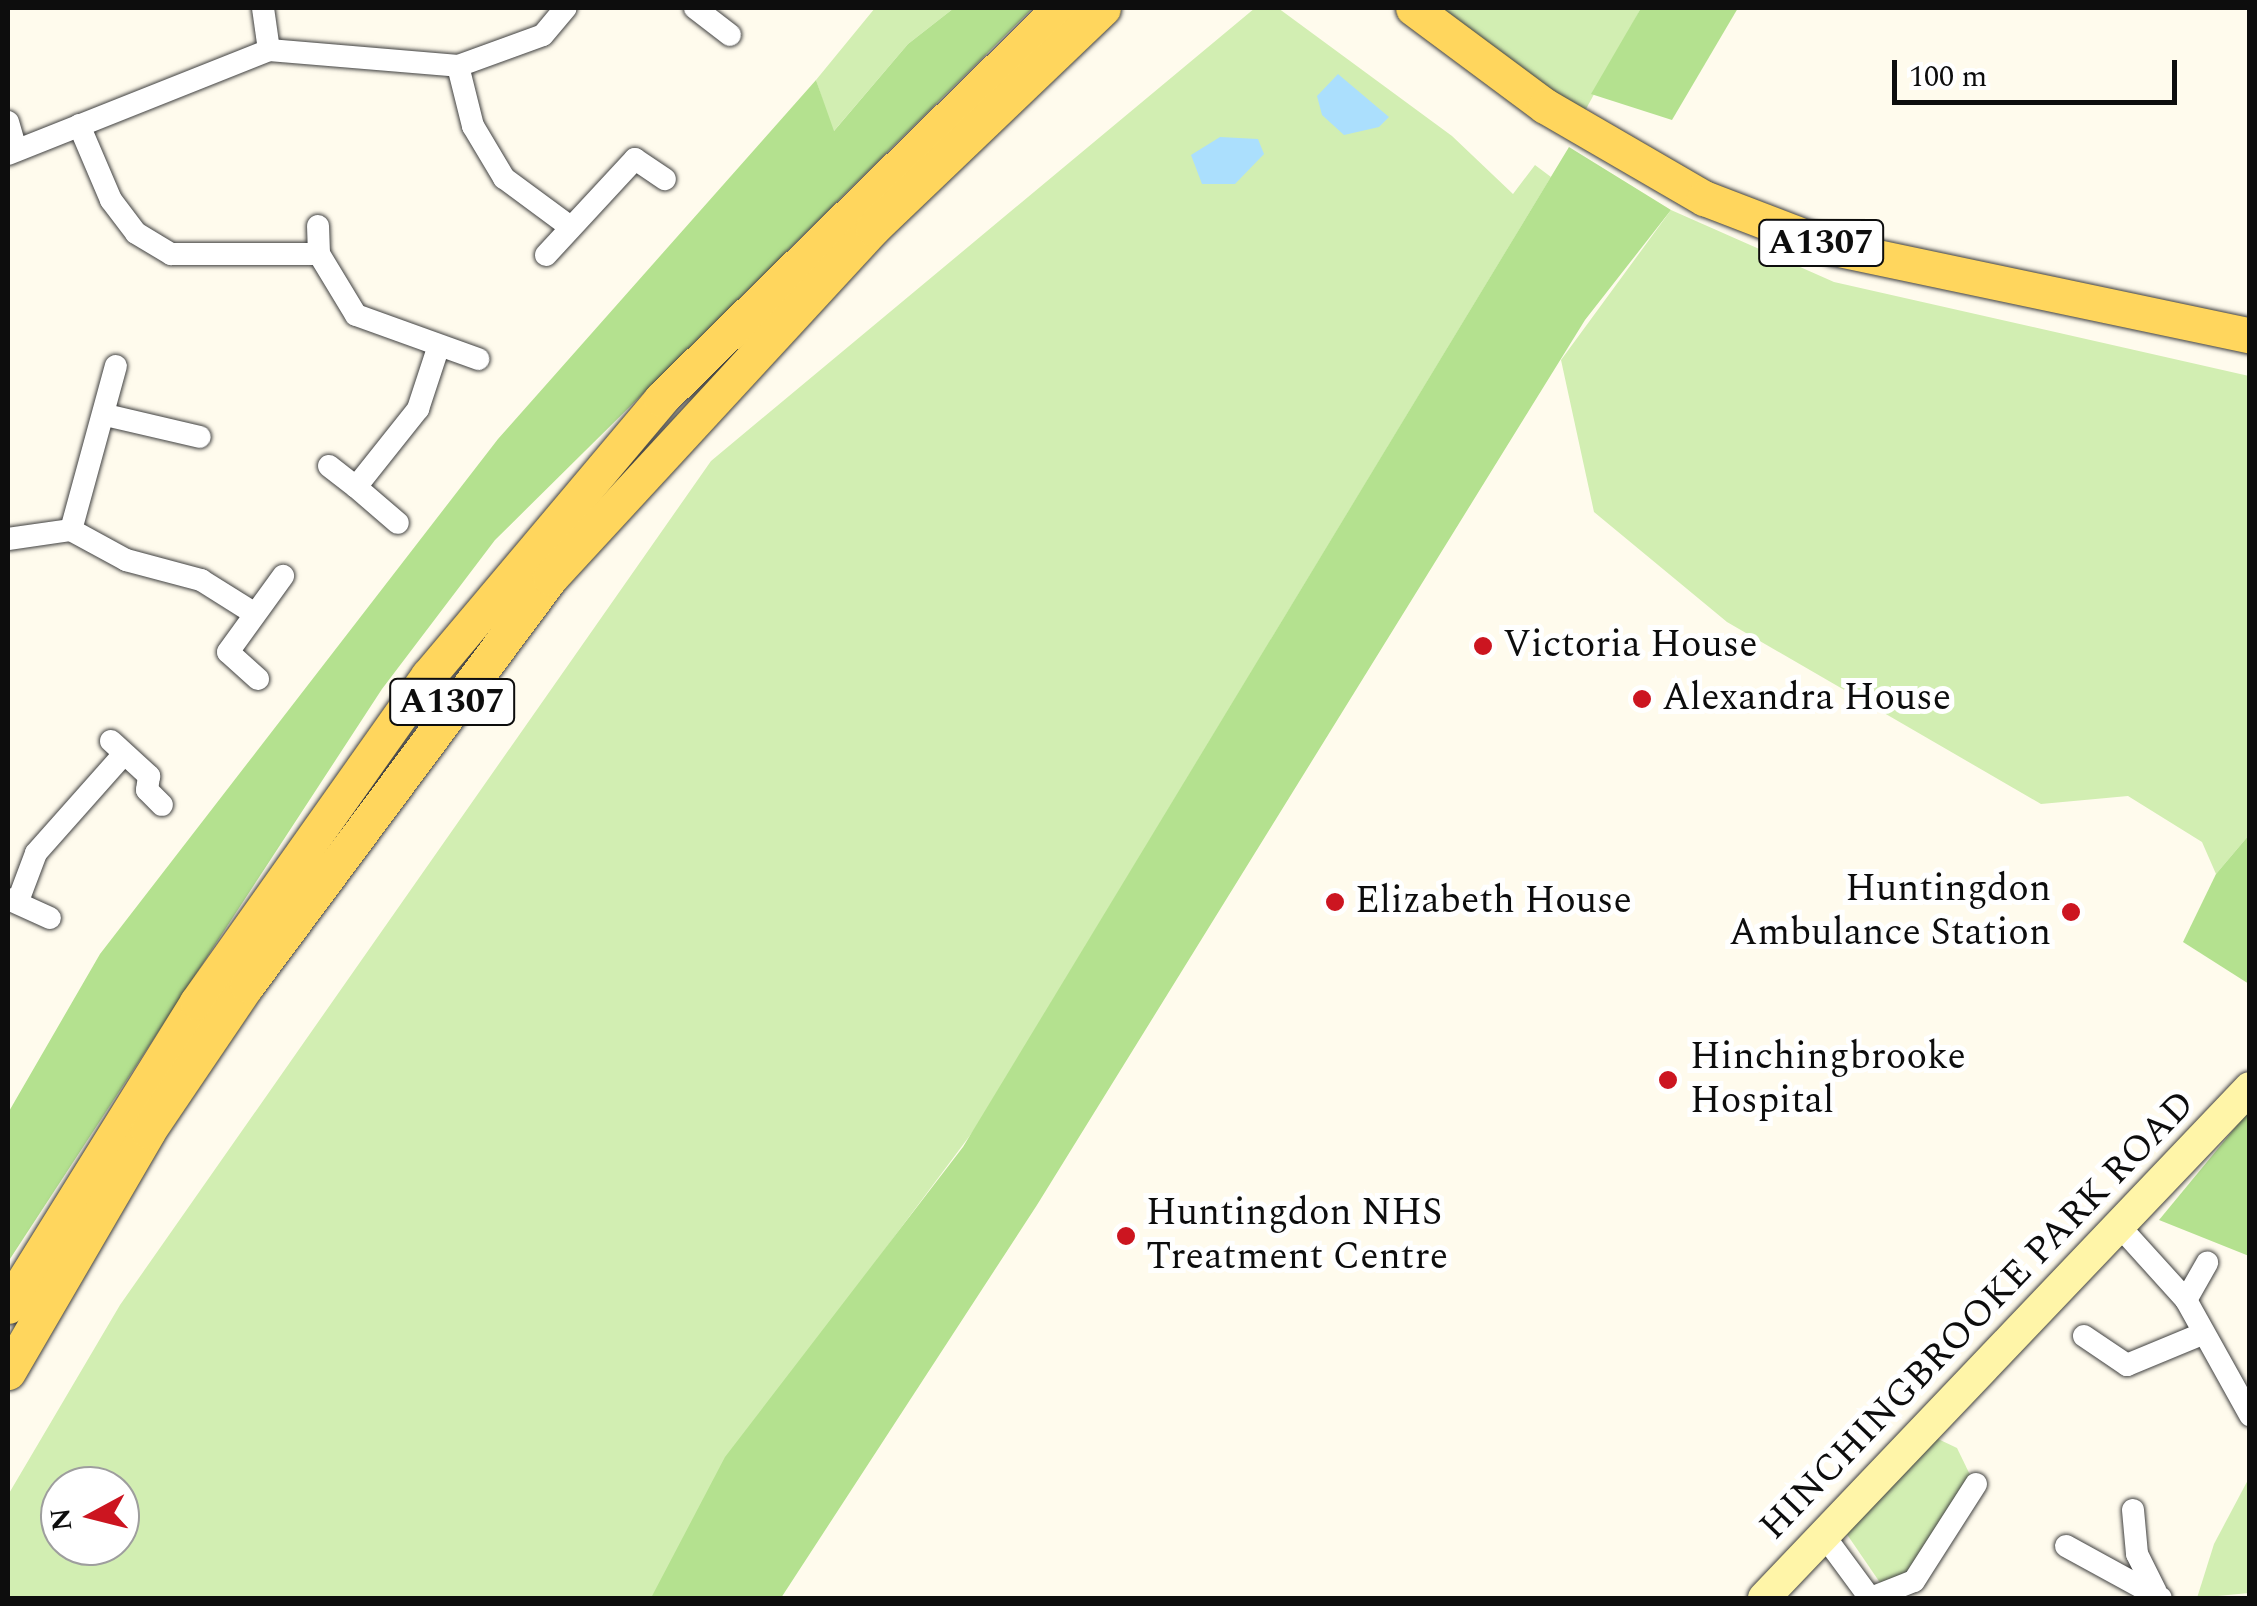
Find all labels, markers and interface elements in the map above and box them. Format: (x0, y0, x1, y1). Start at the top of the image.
scale bar (1897, 40, 2182, 102)
text: 100 m (1909, 54, 1987, 100)
road number: A1307 (1756, 213, 1886, 273)
place label: Victoria House (1503, 623, 1758, 669)
marker: Victoria House (1472, 635, 1494, 657)
road number: A1307 (387, 672, 517, 732)
place label: Alexandra House (1662, 676, 1951, 722)
marker: Alexandra House (1631, 688, 1653, 710)
place label: Huntingdon Ambulance Station (1729, 867, 2051, 956)
place label: Elizabeth House (1355, 879, 1632, 925)
marker: Elizabeth House (1324, 891, 1346, 913)
marker: Huntingdon Ambulance Station (2060, 901, 2082, 923)
place label: Hinchingbrooke Hospital (1690, 1035, 1966, 1124)
marker: Hinchingbrooke Hospital (1655, 1067, 1681, 1093)
street label: HINCHINGBROOKE PARK ROAD (1751, 1082, 2205, 1550)
place label: Huntingdon NHS Treatment Centre (1146, 1191, 1448, 1280)
marker: Huntingdon NHS Treatment Centre (1115, 1225, 1137, 1247)
north arrow (40, 1466, 140, 1566)
text: N (39, 1506, 84, 1533)

